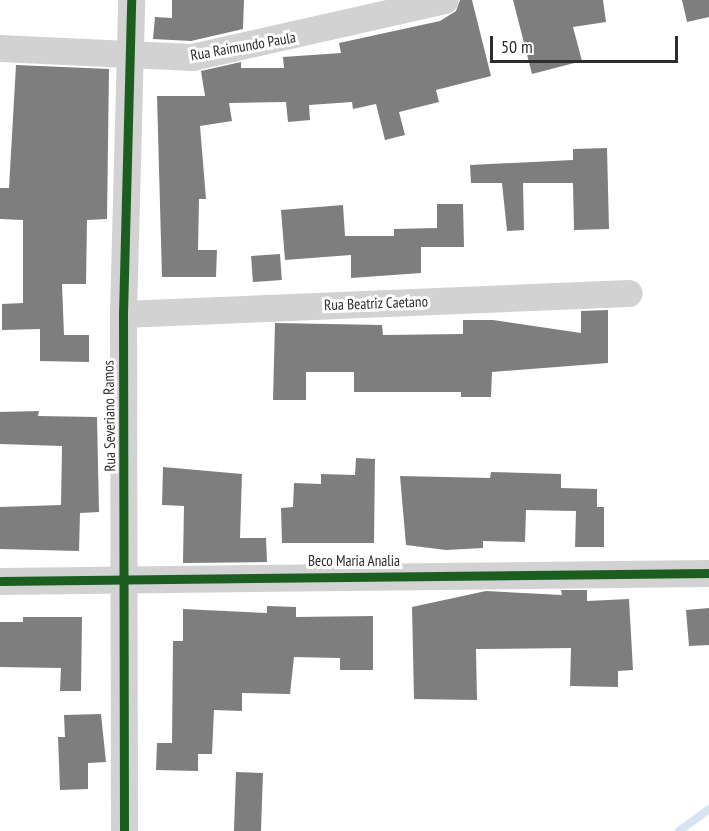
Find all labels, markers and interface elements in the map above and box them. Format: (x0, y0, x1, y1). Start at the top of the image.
scale bar (493, 24, 680, 62)
street label: Rua Raimundo Paula (189, 28, 297, 64)
text: 50 m (501, 35, 533, 58)
street label: Rua Beatriz Caetano (324, 292, 428, 314)
street label: Rua Severiano Ramos (99, 360, 119, 472)
street label: Beco Maria Analia (308, 552, 400, 570)

